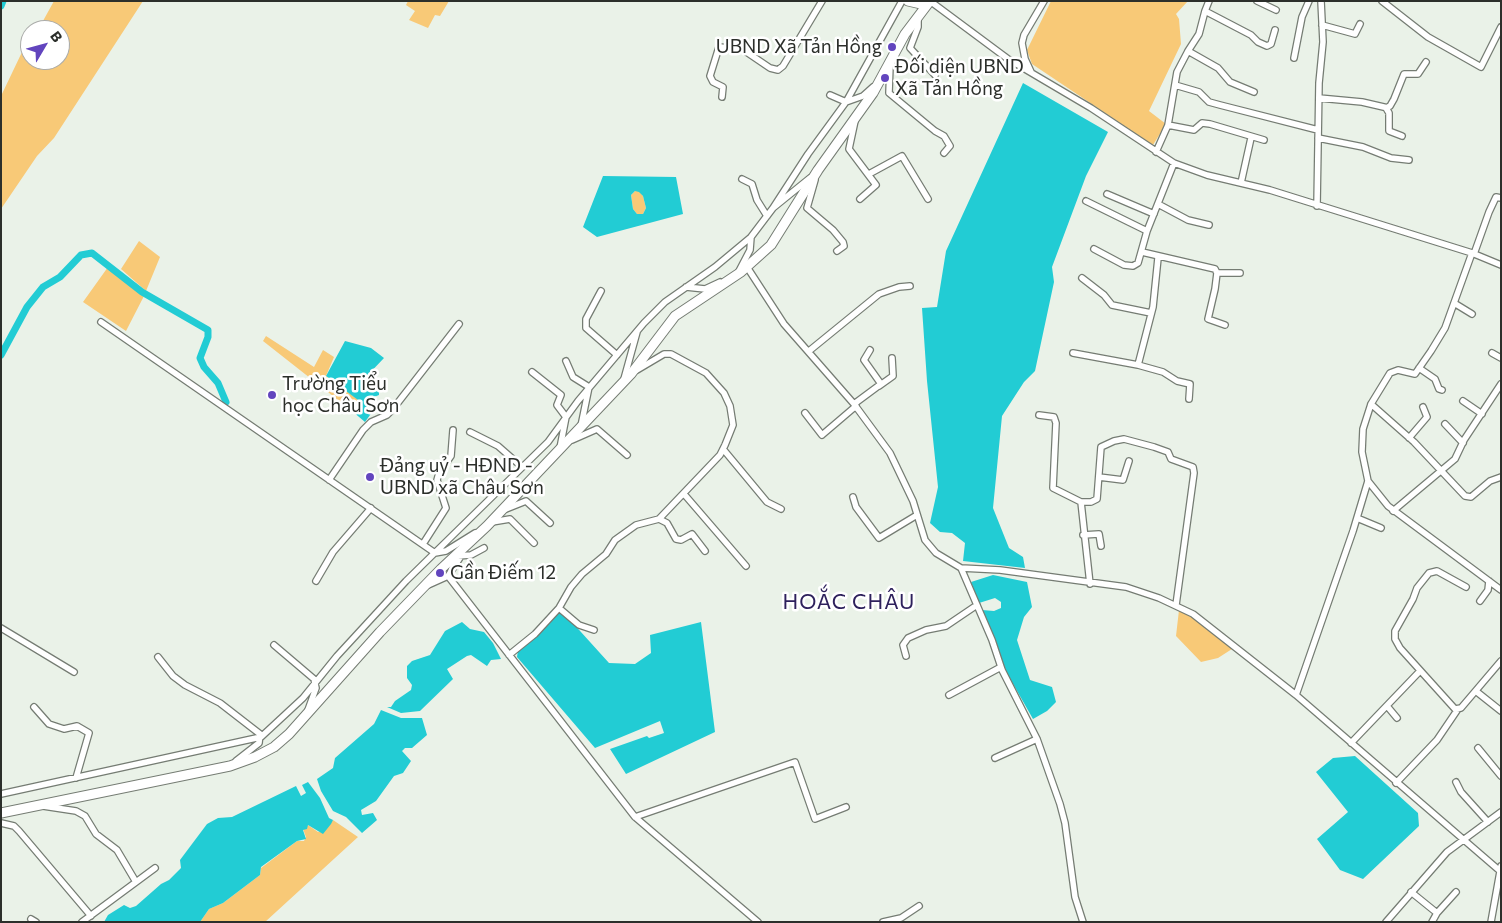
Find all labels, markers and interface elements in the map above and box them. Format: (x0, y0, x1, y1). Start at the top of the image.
north arrow (20, 20, 70, 70)
text: B (47, 27, 66, 45)
place label: UBND Xã Tản Hồng (716, 36, 882, 58)
marker: UBND Xã Tản Hồng (886, 41, 898, 53)
place label: Đối diện UBND Xã Tản Hồng (895, 56, 1024, 100)
marker: Đối diện UBND Xã Tản Hồng (879, 72, 891, 84)
place label: Trường Tiểu học Châu Sơn (282, 373, 399, 417)
marker: Trường Tiểu học Châu Sơn (266, 389, 278, 401)
place label: Đảng uỷ - HĐND - UBND xã Châu Sơn (380, 455, 544, 499)
marker: Đảng uỷ - HĐND - UBND xã Châu Sơn (364, 471, 376, 483)
place label: Gần Điếm 12 (450, 562, 556, 584)
marker: Gần Điếm 12 (434, 567, 446, 579)
district label: HOẮC CHÂU (781, 589, 917, 615)

